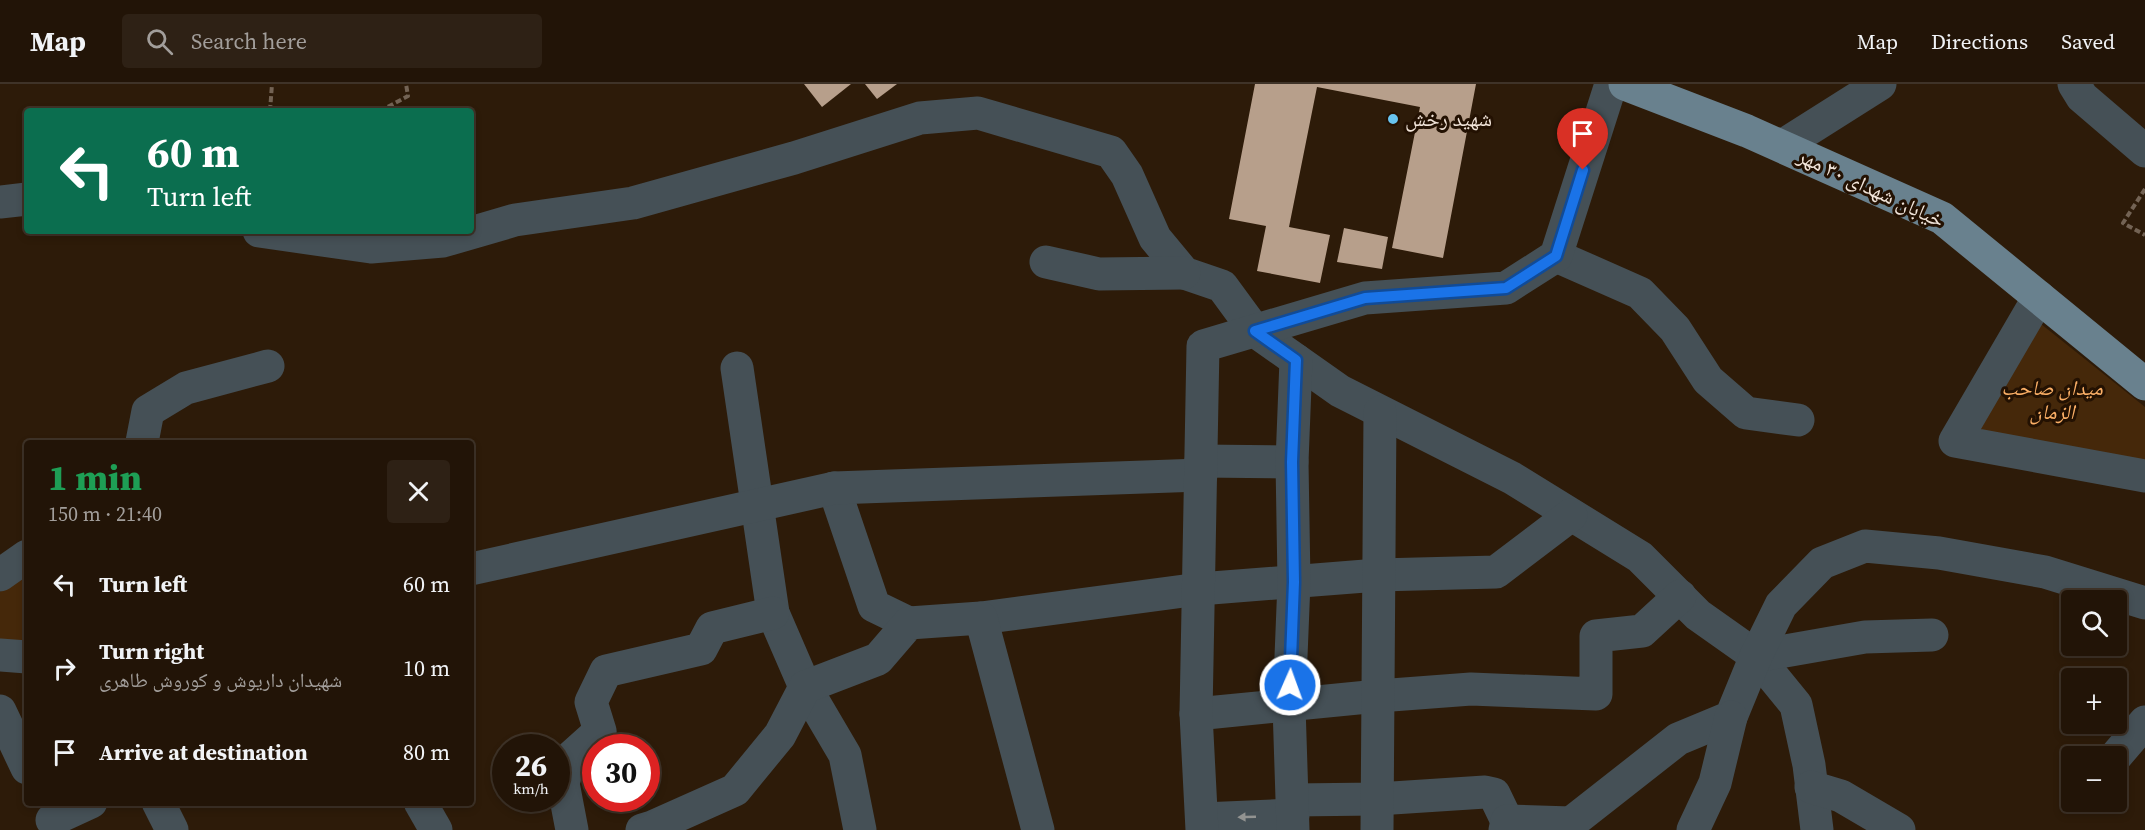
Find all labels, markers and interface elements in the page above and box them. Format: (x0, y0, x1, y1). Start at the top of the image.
search box (122, 14, 542, 68)
text: Map (30, 22, 86, 60)
icon: search (143, 25, 176, 58)
text: Search here (191, 26, 307, 56)
text: Map (1857, 27, 1898, 56)
text: Directions (1931, 27, 2028, 56)
text: Saved (2061, 27, 2115, 56)
place label: شهید رخش (1405, 104, 1492, 133)
pin (1557, 108, 1608, 170)
marker: شهید رخش (1386, 112, 1400, 126)
icon: arrive (1566, 117, 1599, 150)
text: 60 m (147, 123, 240, 181)
icon: left (48, 132, 126, 210)
street label: خیابان شهدای ۳۰ مهر (1792, 140, 1949, 234)
text: Turn left (147, 178, 251, 215)
park label: میدان صاحب الزمان (2001, 373, 2103, 426)
text: 1 min (48, 453, 142, 502)
button: close (387, 460, 450, 523)
text: 150 m · 21:40 (48, 500, 162, 528)
icon: left (48, 568, 81, 601)
text: Turn left (99, 569, 187, 599)
text: 60 m (403, 569, 450, 599)
map controls (2061, 590, 2127, 812)
button: search (2061, 590, 2127, 656)
text: Turn right (99, 636, 204, 666)
icon: right (48, 652, 81, 685)
text: 10 m (403, 653, 450, 683)
position arrow (1258, 653, 1322, 717)
text: شهیدان داریوش و کوروش طاهری (99, 666, 342, 694)
button: + (2061, 668, 2127, 734)
speed limit sign: 30 (582, 734, 660, 812)
icon: arrive (48, 736, 81, 769)
text: Arrive at destination (99, 737, 308, 767)
text: 80 m (403, 737, 450, 767)
text: 26 (515, 745, 547, 786)
button: − (2061, 746, 2127, 812)
text: km/h (513, 778, 549, 799)
one-way arrow (1238, 812, 1257, 822)

